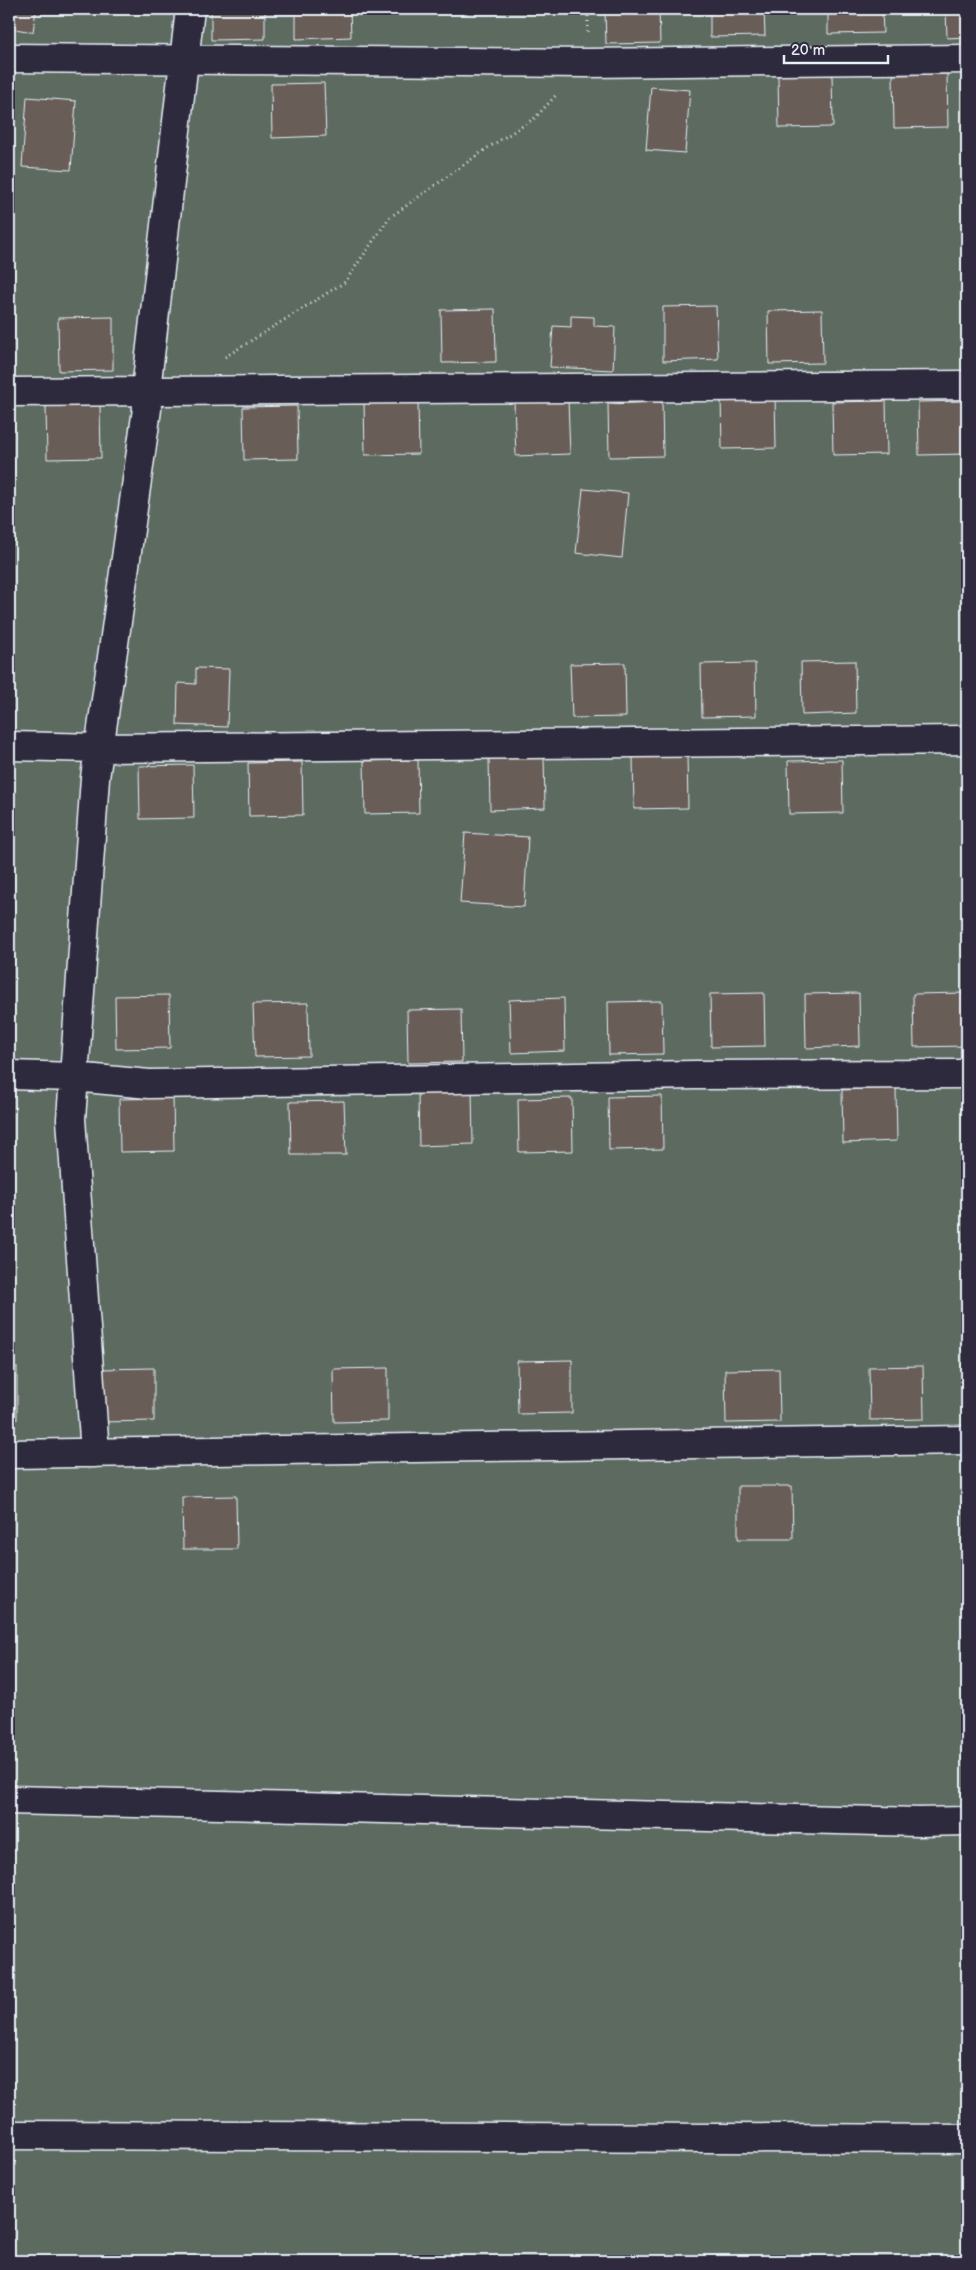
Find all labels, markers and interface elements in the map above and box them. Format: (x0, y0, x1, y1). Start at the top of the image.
scale bar (784, 32, 887, 64)
text: 20 m (791, 41, 825, 60)

